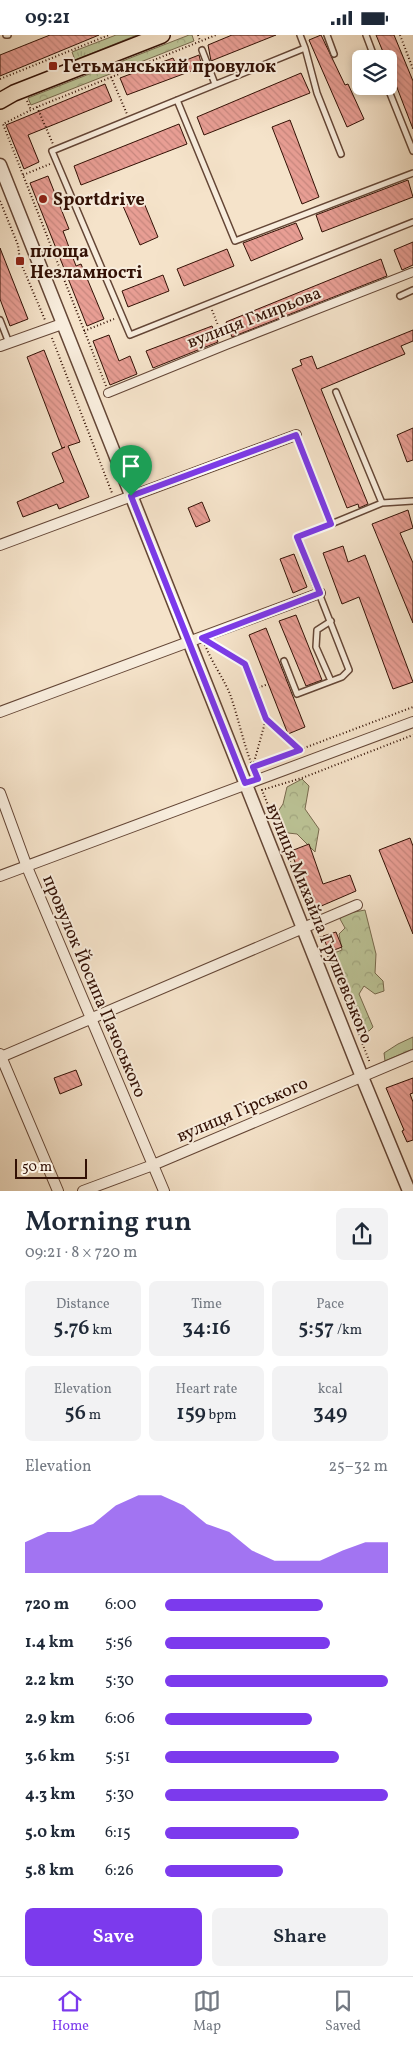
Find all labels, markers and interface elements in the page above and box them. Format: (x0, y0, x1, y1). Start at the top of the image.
text: 09:21 (25, 5, 70, 31)
map controls (352, 50, 397, 95)
button: layers (352, 50, 397, 95)
place label: Гетьманський провулок (63, 55, 276, 80)
marker: Гетьманський провулок (47, 60, 59, 72)
place label: Sportdrive (53, 188, 145, 213)
marker: Sportdrive (37, 193, 49, 205)
place label: площа Незламності (30, 240, 143, 286)
marker: площа Незламності (14, 255, 26, 267)
street label: вулиця Гмирьова (184, 281, 325, 356)
pin (110, 445, 152, 496)
icon: arrive (117, 452, 145, 480)
street label: вулиця Михайла Грушевського (259, 800, 378, 1047)
street label: провулок Йосипа Пачоського (35, 871, 152, 1102)
street label: вулиця Гірського (173, 1071, 312, 1149)
scale bar (15, 1156, 88, 1179)
text: 50 m (22, 1158, 52, 1177)
text: Morning run (25, 1203, 192, 1242)
button: share (336, 1208, 388, 1260)
text: 09:21 · 8 × 720 m (25, 1242, 137, 1264)
text: Distance (56, 1295, 110, 1314)
text: Time (191, 1295, 222, 1314)
text: Pace (316, 1295, 344, 1314)
text: 5.76 (53, 1314, 90, 1343)
text: 34:16 (182, 1314, 231, 1343)
text: 5:57 (298, 1314, 334, 1343)
text: km (90, 1321, 112, 1340)
text: /km (334, 1321, 362, 1340)
text: Elevation (54, 1380, 112, 1399)
text: Heart rate (176, 1380, 237, 1399)
text: kcal (318, 1380, 343, 1399)
text: 56 (65, 1399, 86, 1428)
text: 159 (176, 1399, 206, 1428)
text: 349 (313, 1399, 347, 1428)
text: m (86, 1406, 101, 1425)
text: bpm (206, 1406, 237, 1425)
text: Elevation (25, 1456, 92, 1478)
text: 25–32 m (328, 1456, 388, 1478)
text: 720 m (25, 1594, 69, 1616)
text: 6:00 (105, 1594, 136, 1616)
text: 1.4 km (25, 1632, 74, 1654)
text: 5:56 (105, 1632, 132, 1654)
text: 2.2 km (25, 1670, 75, 1692)
text: 5:30 (105, 1670, 134, 1692)
text: 2.9 km (25, 1708, 75, 1730)
text: 6:06 (105, 1708, 135, 1730)
text: 3.6 km (25, 1746, 75, 1768)
text: 5:51 (105, 1746, 130, 1768)
text: 4.3 km (25, 1784, 75, 1806)
text: 5:30 (105, 1784, 134, 1806)
text: 5.0 km (25, 1822, 75, 1844)
text: 6:15 (105, 1822, 131, 1844)
text: 5.8 km (25, 1860, 74, 1882)
text: 6:26 (105, 1860, 134, 1882)
button: Save (25, 1908, 202, 1966)
button: Share (212, 1908, 388, 1966)
tab: Home (52, 1987, 89, 2036)
tab: Map (193, 1987, 221, 2036)
tab: Saved (325, 1987, 361, 2036)

